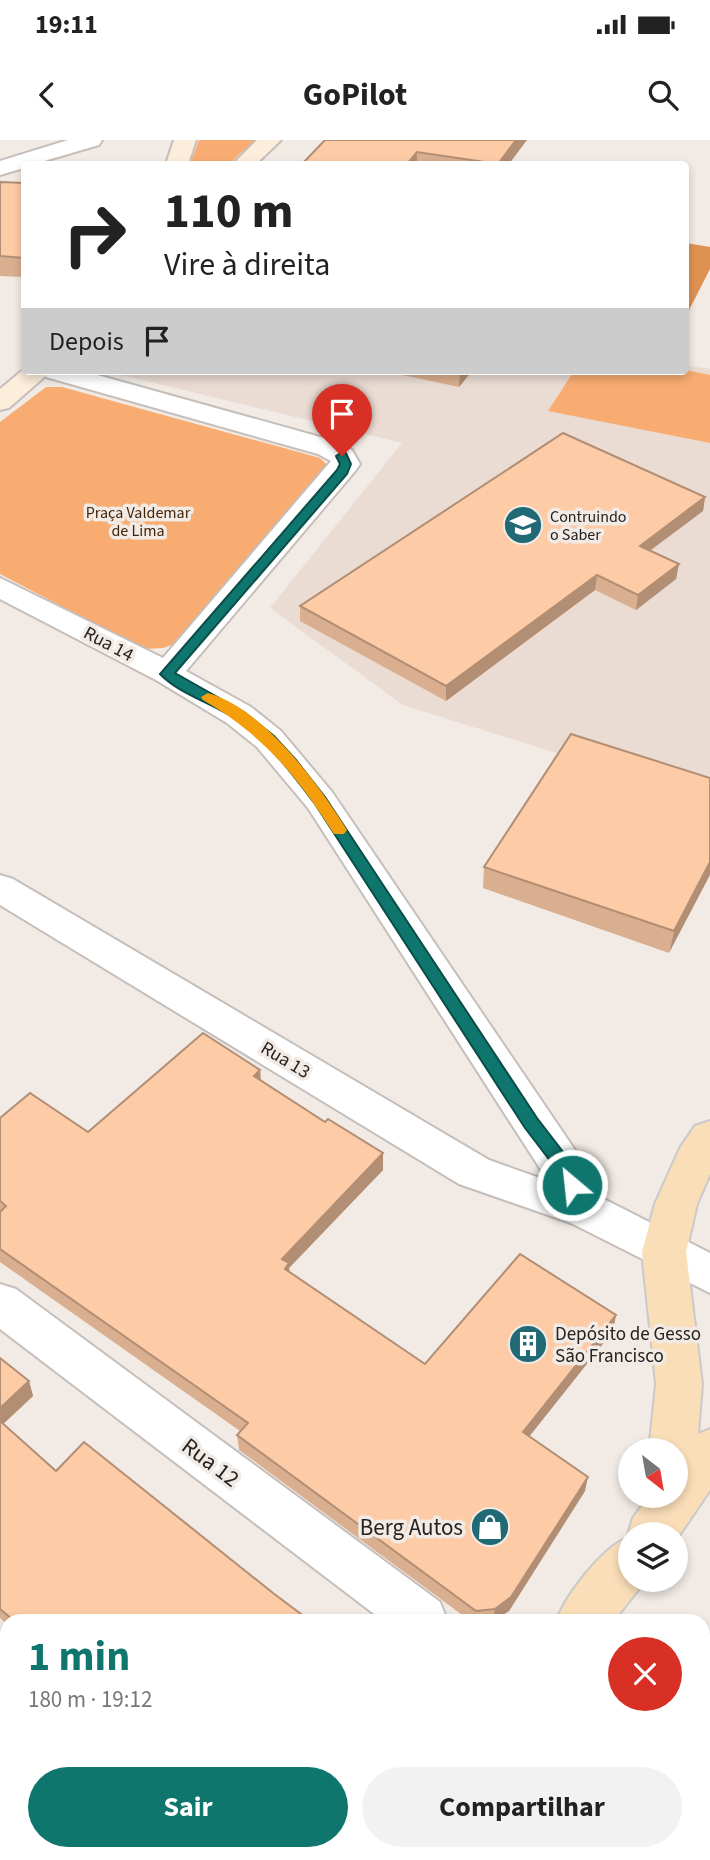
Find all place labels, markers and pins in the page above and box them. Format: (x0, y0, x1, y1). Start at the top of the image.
pin (312, 384, 372, 456)
school or university icon: Contruindo o Saber (502, 504, 544, 546)
place label: Contruindo o Saber (550, 506, 626, 546)
place label: Depósito de Gesso São Francisco (555, 1321, 701, 1370)
building icon: Depósito de Gesso São Francisco (507, 1323, 549, 1365)
shop icon: Berg Autos (469, 1506, 511, 1548)
place label: Berg Autos (360, 1511, 463, 1544)

